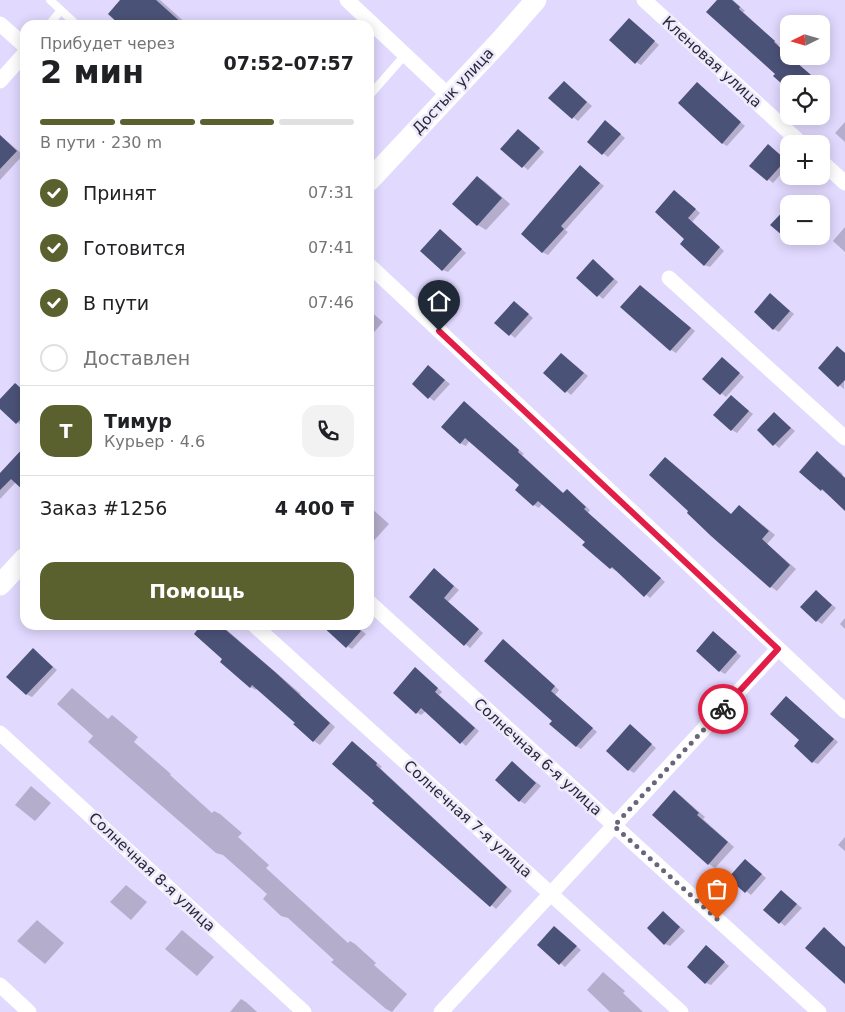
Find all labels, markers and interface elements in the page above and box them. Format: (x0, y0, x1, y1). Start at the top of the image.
street label: Кленовая улица (658, 13, 766, 111)
north arrow (780, 15, 830, 65)
map controls (780, 15, 830, 245)
text: Прибудет через (40, 34, 175, 53)
street label: Достык улица (409, 44, 497, 138)
text: 07:52–07:57 (224, 52, 354, 74)
text: 2 мин (40, 53, 144, 91)
button: locate (780, 75, 830, 125)
text: В пути · 230 m (40, 133, 162, 152)
button: + (780, 135, 830, 185)
icon: check (40, 179, 68, 207)
text: Принят (83, 182, 157, 204)
text: 07:31 (308, 183, 354, 202)
button: − (780, 195, 830, 245)
icon: check (40, 234, 68, 262)
text: Готовится (83, 237, 185, 259)
text: 07:41 (308, 238, 354, 257)
pin (418, 280, 460, 331)
icon: home (425, 287, 453, 315)
icon: check (40, 289, 68, 317)
text: В пути (83, 292, 149, 314)
text: 07:46 (308, 293, 354, 312)
text: Доставлен (83, 347, 190, 369)
button: phone (302, 405, 354, 457)
text: Тимур (104, 410, 172, 432)
text: Т (60, 420, 72, 442)
text: Курьер · 4.6 (104, 432, 205, 451)
text: Заказ #1256 (40, 497, 167, 519)
text: 4 400 ₸ (275, 497, 354, 519)
button: Помощь (40, 562, 354, 620)
courier (698, 684, 748, 734)
street label: Солнечная 6-я улица (470, 695, 606, 819)
icon: bike (709, 695, 737, 723)
street label: Солнечная 7-я улица (400, 757, 536, 881)
street label: Солнечная 8-я улица (85, 809, 219, 935)
pin (696, 868, 738, 919)
icon: bag (703, 875, 731, 903)

